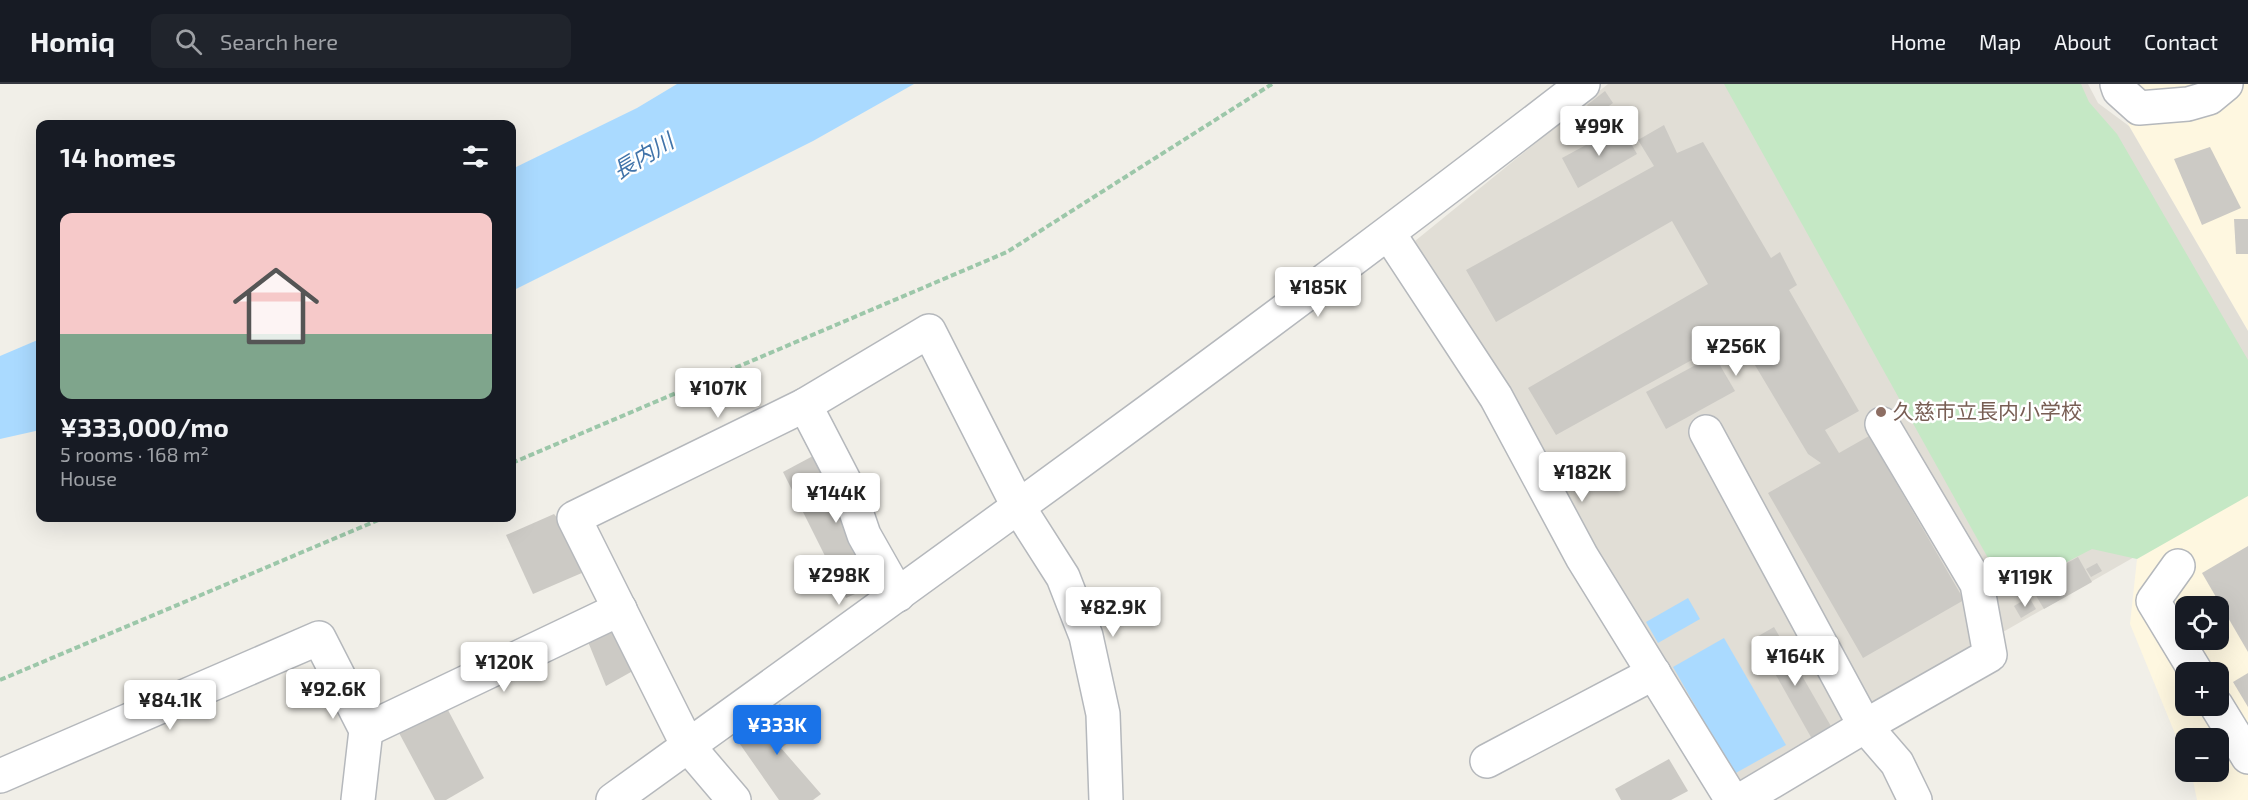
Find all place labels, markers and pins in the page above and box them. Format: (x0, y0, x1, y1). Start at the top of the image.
pin: ¥99K (1563, 106, 1635, 157)
pin: ¥185K (1276, 267, 1360, 318)
pin: ¥256K (1694, 326, 1778, 377)
pin: ¥107K (676, 368, 760, 419)
place label: 久慈市立長内小学校 (1893, 398, 2082, 423)
marker: 久慈市立長内小学校 (1874, 405, 1888, 419)
pin: ¥182K (1540, 452, 1624, 503)
pin: ¥144K (794, 473, 878, 524)
pin: ¥298K (797, 555, 881, 606)
pin: ¥119K (1983, 557, 2067, 608)
pin: ¥82.9K (1064, 587, 1162, 638)
pin: ¥164K (1753, 636, 1837, 687)
pin: ¥120K (462, 642, 546, 693)
pin: ¥92.6K (284, 669, 382, 720)
pin: ¥84.1K (121, 680, 219, 731)
pin: ¥333K (735, 705, 819, 756)

